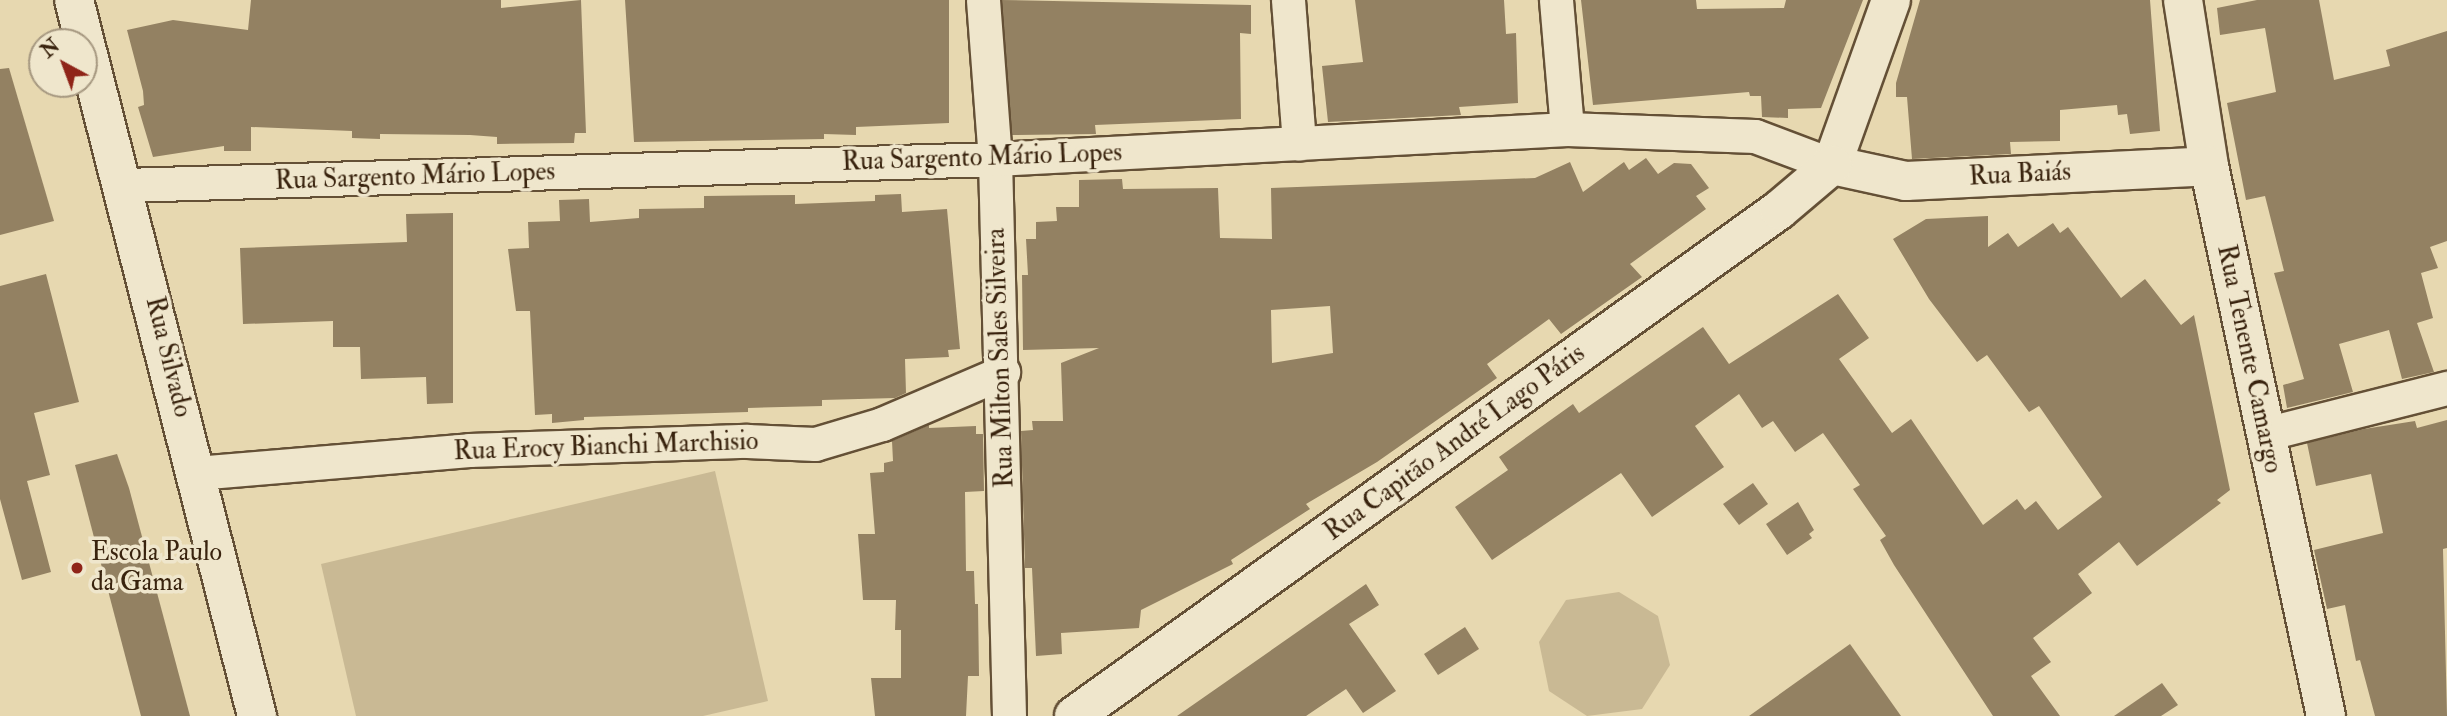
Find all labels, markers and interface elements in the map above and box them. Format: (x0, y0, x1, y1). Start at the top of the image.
north arrow (28, 28, 98, 98)
text: N (36, 34, 65, 63)
street label: Rua Sargento Mário Lopes (841, 138, 1123, 178)
street label: Rua Sargento Mário Lopes (274, 157, 556, 197)
street label: Rua Baiás (1968, 157, 2072, 193)
street label: Rua Milton Sales Silveira (981, 227, 1021, 489)
street label: Rua Tenente Camargo (2210, 242, 2288, 476)
street label: Rua Silvado (138, 294, 198, 420)
street label: Rua Capitão André Lago Páris (1319, 338, 1591, 548)
street label: Rua Erocy Bianchi Marchisio (453, 426, 759, 468)
place label: Escola Paulo da Gama (91, 537, 222, 598)
marker: Escola Paulo da Gama (69, 560, 85, 576)

